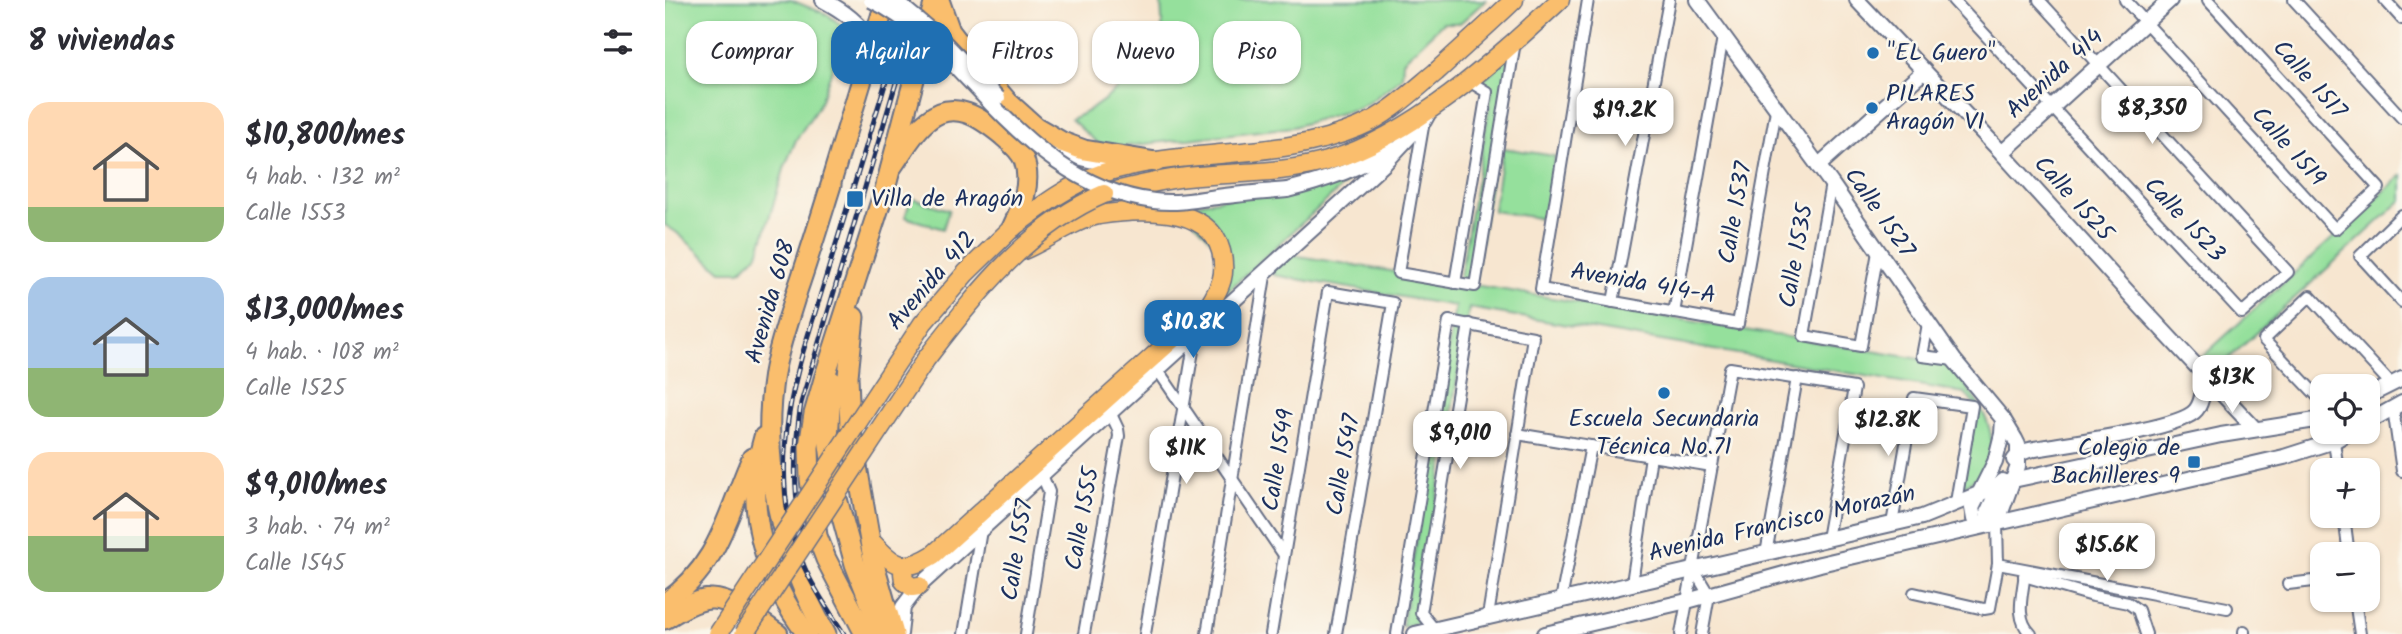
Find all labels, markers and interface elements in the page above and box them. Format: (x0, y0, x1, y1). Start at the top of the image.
text: 8 viviendas (28, 18, 175, 66)
street label: Avenida 414 (1997, 19, 2113, 129)
chip: Comprar (686, 21, 817, 84)
chip: Alquilar (831, 21, 953, 84)
chip: Filtros (967, 21, 1078, 84)
chip: Nuevo (1092, 21, 1199, 84)
chip: Piso (1213, 21, 1301, 84)
icon: filters (599, 23, 637, 61)
street label: Calle 1517 (2262, 31, 2357, 130)
place label: "EL Guero" (1887, 34, 1996, 73)
marker: "EL Guero" (1865, 45, 1881, 61)
place label: PILARES Aragón VI (1886, 75, 1985, 142)
pin: $8,350 (2095, 86, 2209, 146)
pin: $19.2K (1568, 88, 1682, 148)
text: $8,350 (2117, 91, 2187, 127)
text: $19.2K (1593, 93, 1657, 129)
street label: Calle 1519 (2241, 98, 2335, 196)
marker: PILARES Aragón VI (1864, 100, 1880, 116)
text: $10,800/mes (245, 112, 405, 160)
icon: home (84, 130, 168, 214)
street label: Calle 1525 (2023, 147, 2124, 253)
street label: Calle 1537 (1708, 158, 1764, 267)
text: 4 hab. · 132 m² (245, 160, 400, 196)
street label: Calle 1527 (1833, 160, 1925, 267)
street label: Calle 1523 (2134, 168, 2234, 272)
place label: Villa de Aragón (871, 180, 1023, 219)
marker: Villa de Aragón (845, 189, 865, 209)
text: Calle 1553 (245, 196, 345, 232)
street label: Calle 1535 (1769, 199, 1826, 311)
street label: Avenida 412 (877, 222, 987, 340)
street label: Avenida 608 (735, 235, 807, 368)
street label: Avenida 414-A (1567, 252, 1719, 316)
text: $13,000/mes (245, 287, 404, 335)
pin: $10.8K (1136, 300, 1250, 360)
icon: home (84, 305, 168, 389)
text: $10.8K (1160, 305, 1226, 341)
text: 4 hab. · 108 m² (245, 335, 399, 371)
pin: $13K (2191, 356, 2273, 415)
text: $13K (2209, 360, 2256, 396)
text: Calle 1525 (245, 371, 346, 407)
map controls (2310, 374, 2380, 612)
button: locate (2310, 374, 2380, 444)
marker: Escuela Secundaria Técnica No.71 (1656, 385, 1672, 401)
pin: $12.8K (1831, 398, 1945, 458)
place label: Escuela Secundaria Técnica No.71 (1569, 400, 1759, 467)
text: $12.8K (1855, 403, 1921, 439)
street label: Calle 1549 (1252, 406, 1306, 514)
street label: Calle 1547 (1316, 410, 1372, 519)
pin: $9,010 (1403, 412, 1517, 471)
text: $9,010 (1429, 416, 1491, 452)
pin: $11K (1145, 426, 1227, 486)
place label: Colegio de Bachilleres 9 (2051, 429, 2180, 496)
text: $11K (1165, 431, 1207, 467)
marker: Colegio de Bachilleres 9 (2186, 454, 2202, 470)
button: + (2310, 458, 2380, 528)
text: $9,010/mes (245, 462, 387, 510)
street label: Calle 1555 (1055, 462, 1112, 574)
street label: Avenida Francisco Morazán (1645, 474, 1919, 574)
icon: home (84, 480, 168, 564)
street label: Calle 1557 (991, 496, 1045, 604)
text: 3 hab. · 74 m² (245, 510, 390, 546)
pin: $15.6K (2050, 524, 2164, 583)
text: $15.6K (2075, 528, 2139, 564)
button: − (2310, 542, 2380, 612)
text: Calle 1545 (245, 546, 345, 582)

